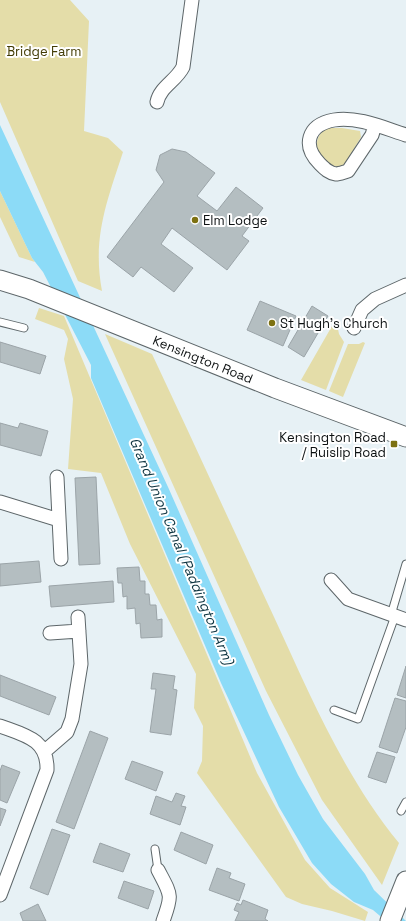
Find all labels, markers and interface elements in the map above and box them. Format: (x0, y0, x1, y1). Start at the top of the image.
park label: Bridge Farm (7, 43, 81, 60)
place label: Elm Lodge (203, 212, 268, 229)
marker: Elm Lodge (190, 215, 200, 225)
place label: St Hugh's Church (280, 315, 388, 332)
marker: St Hugh's Church (267, 318, 277, 328)
street label: Kensington Road (150, 332, 255, 387)
place label: Kensington Road / Ruislip Road (279, 429, 386, 461)
water label: Grand Union Canal (Paddington Arm) (126, 435, 239, 669)
marker: Kensington Road / Ruislip Road (389, 439, 399, 449)

